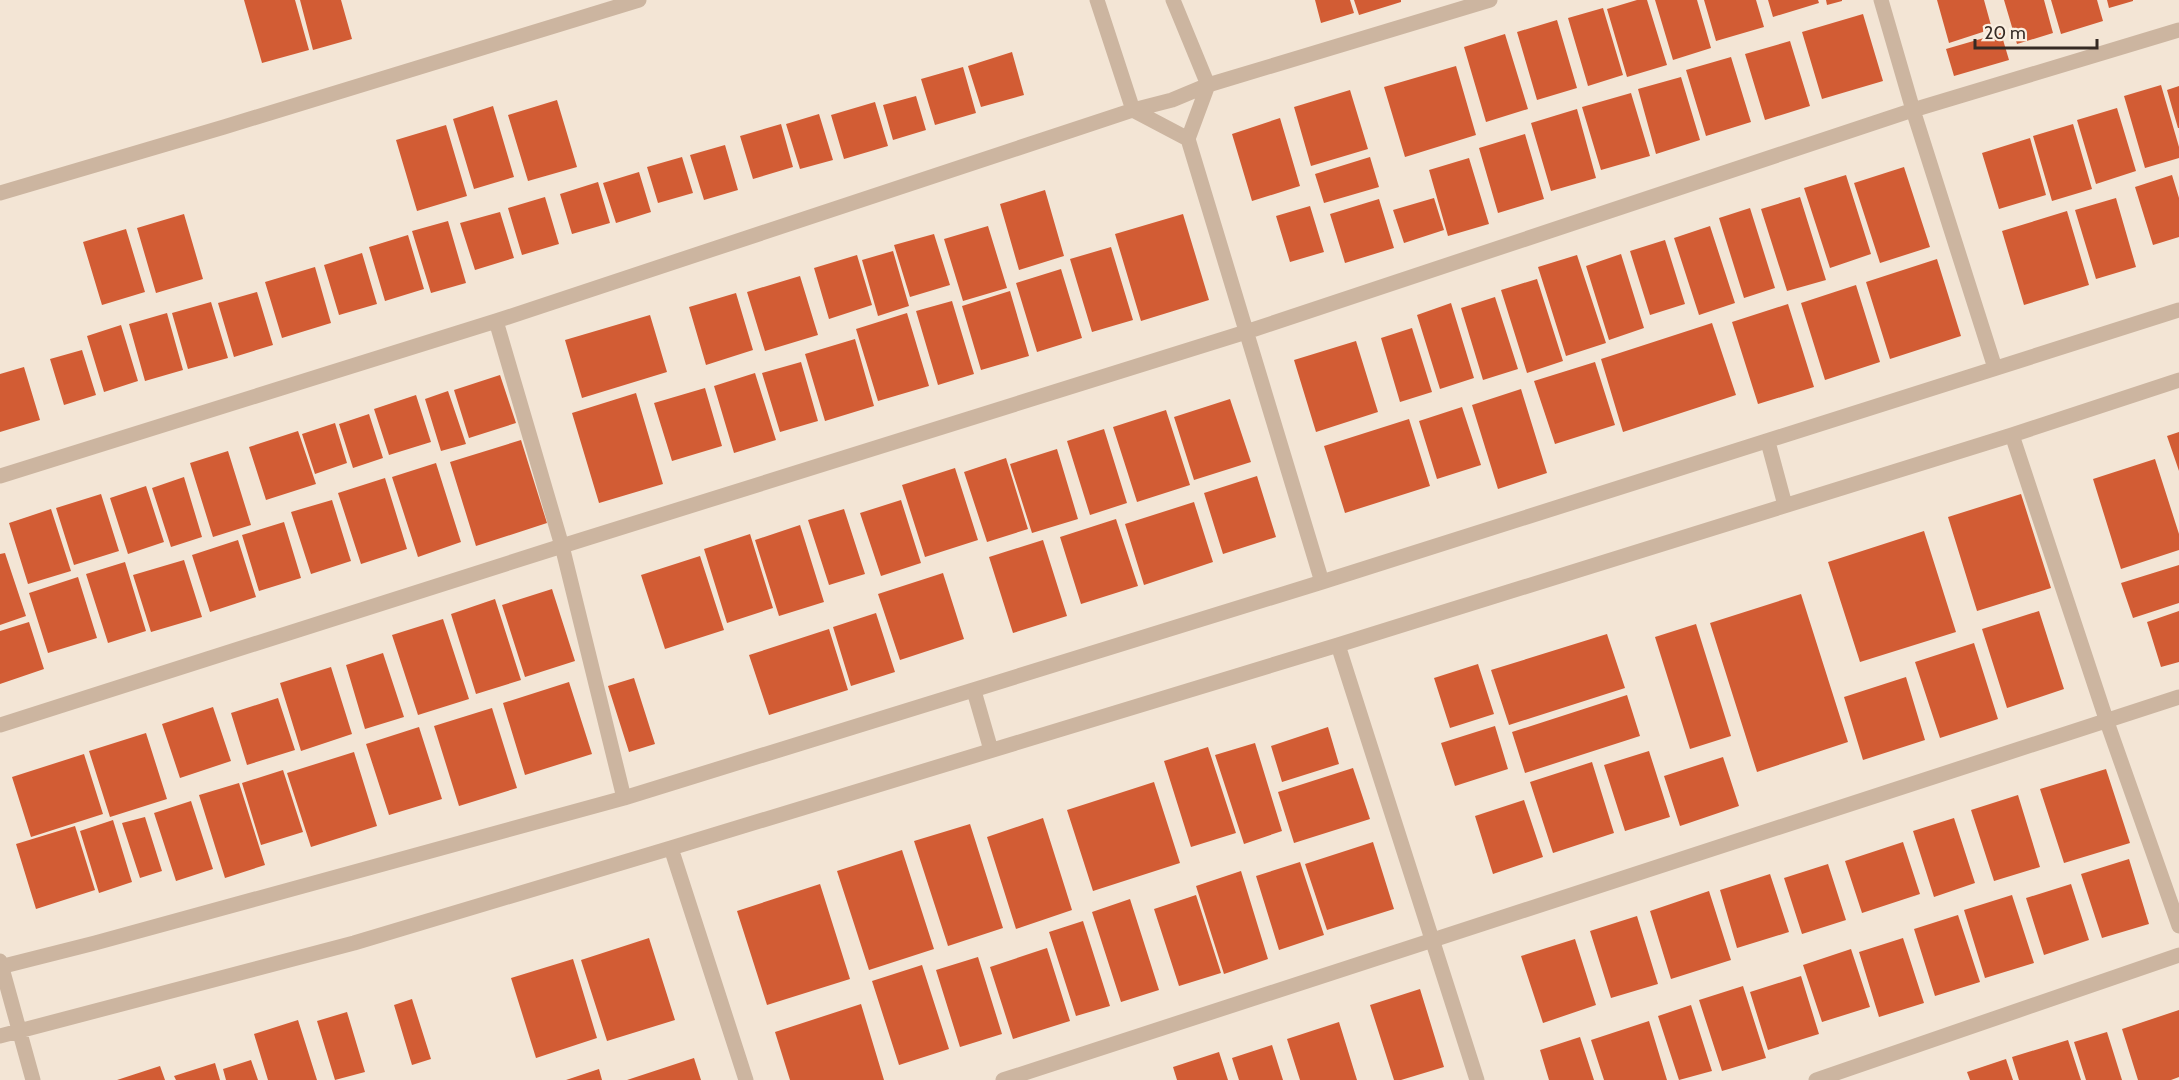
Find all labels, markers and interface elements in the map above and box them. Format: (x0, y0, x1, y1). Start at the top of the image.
scale bar (1975, 12, 2096, 50)
text: 20 m (1984, 22, 2026, 44)

